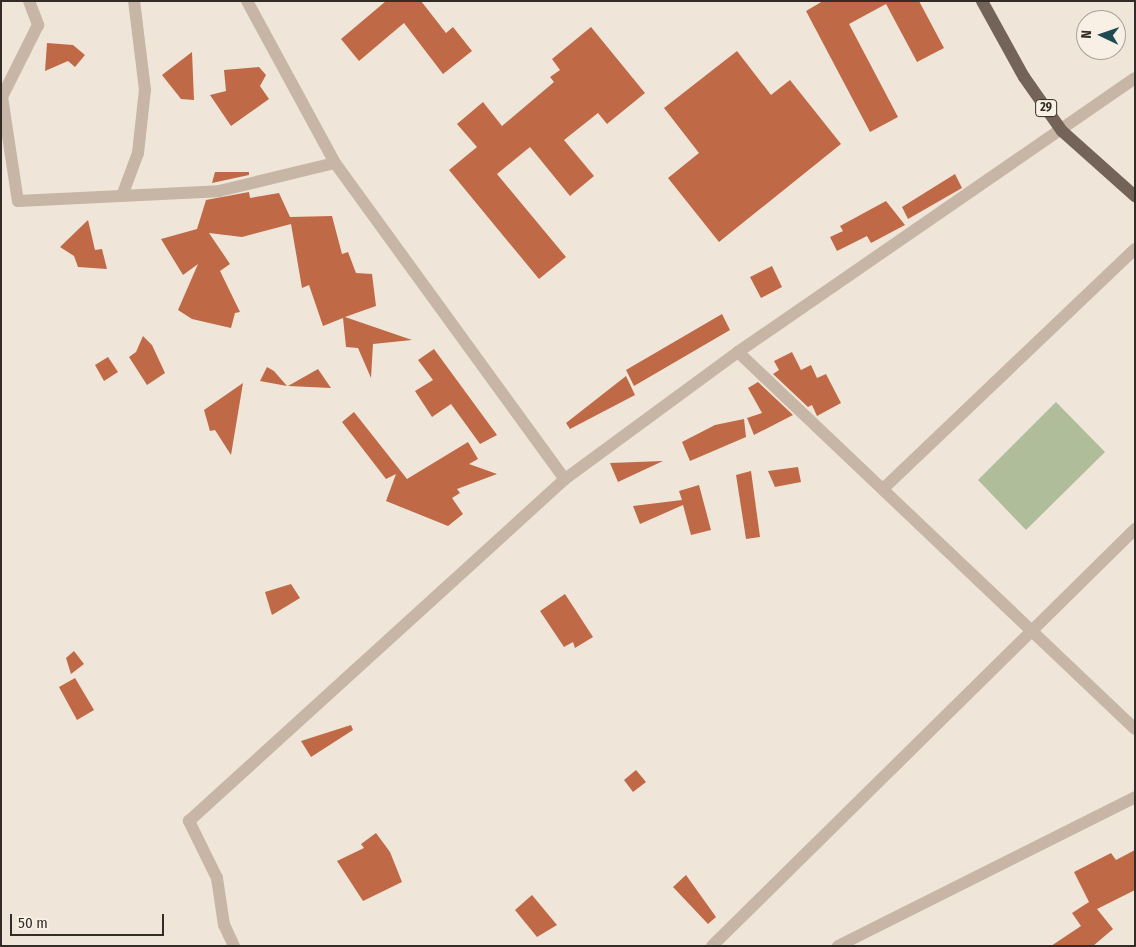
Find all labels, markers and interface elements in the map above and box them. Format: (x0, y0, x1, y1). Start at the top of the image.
north arrow (1076, 10, 1126, 60)
text: N (1078, 30, 1095, 39)
road number: 29 (1035, 99, 1057, 118)
scale bar (12, 904, 166, 936)
text: 50 m (18, 914, 48, 932)

